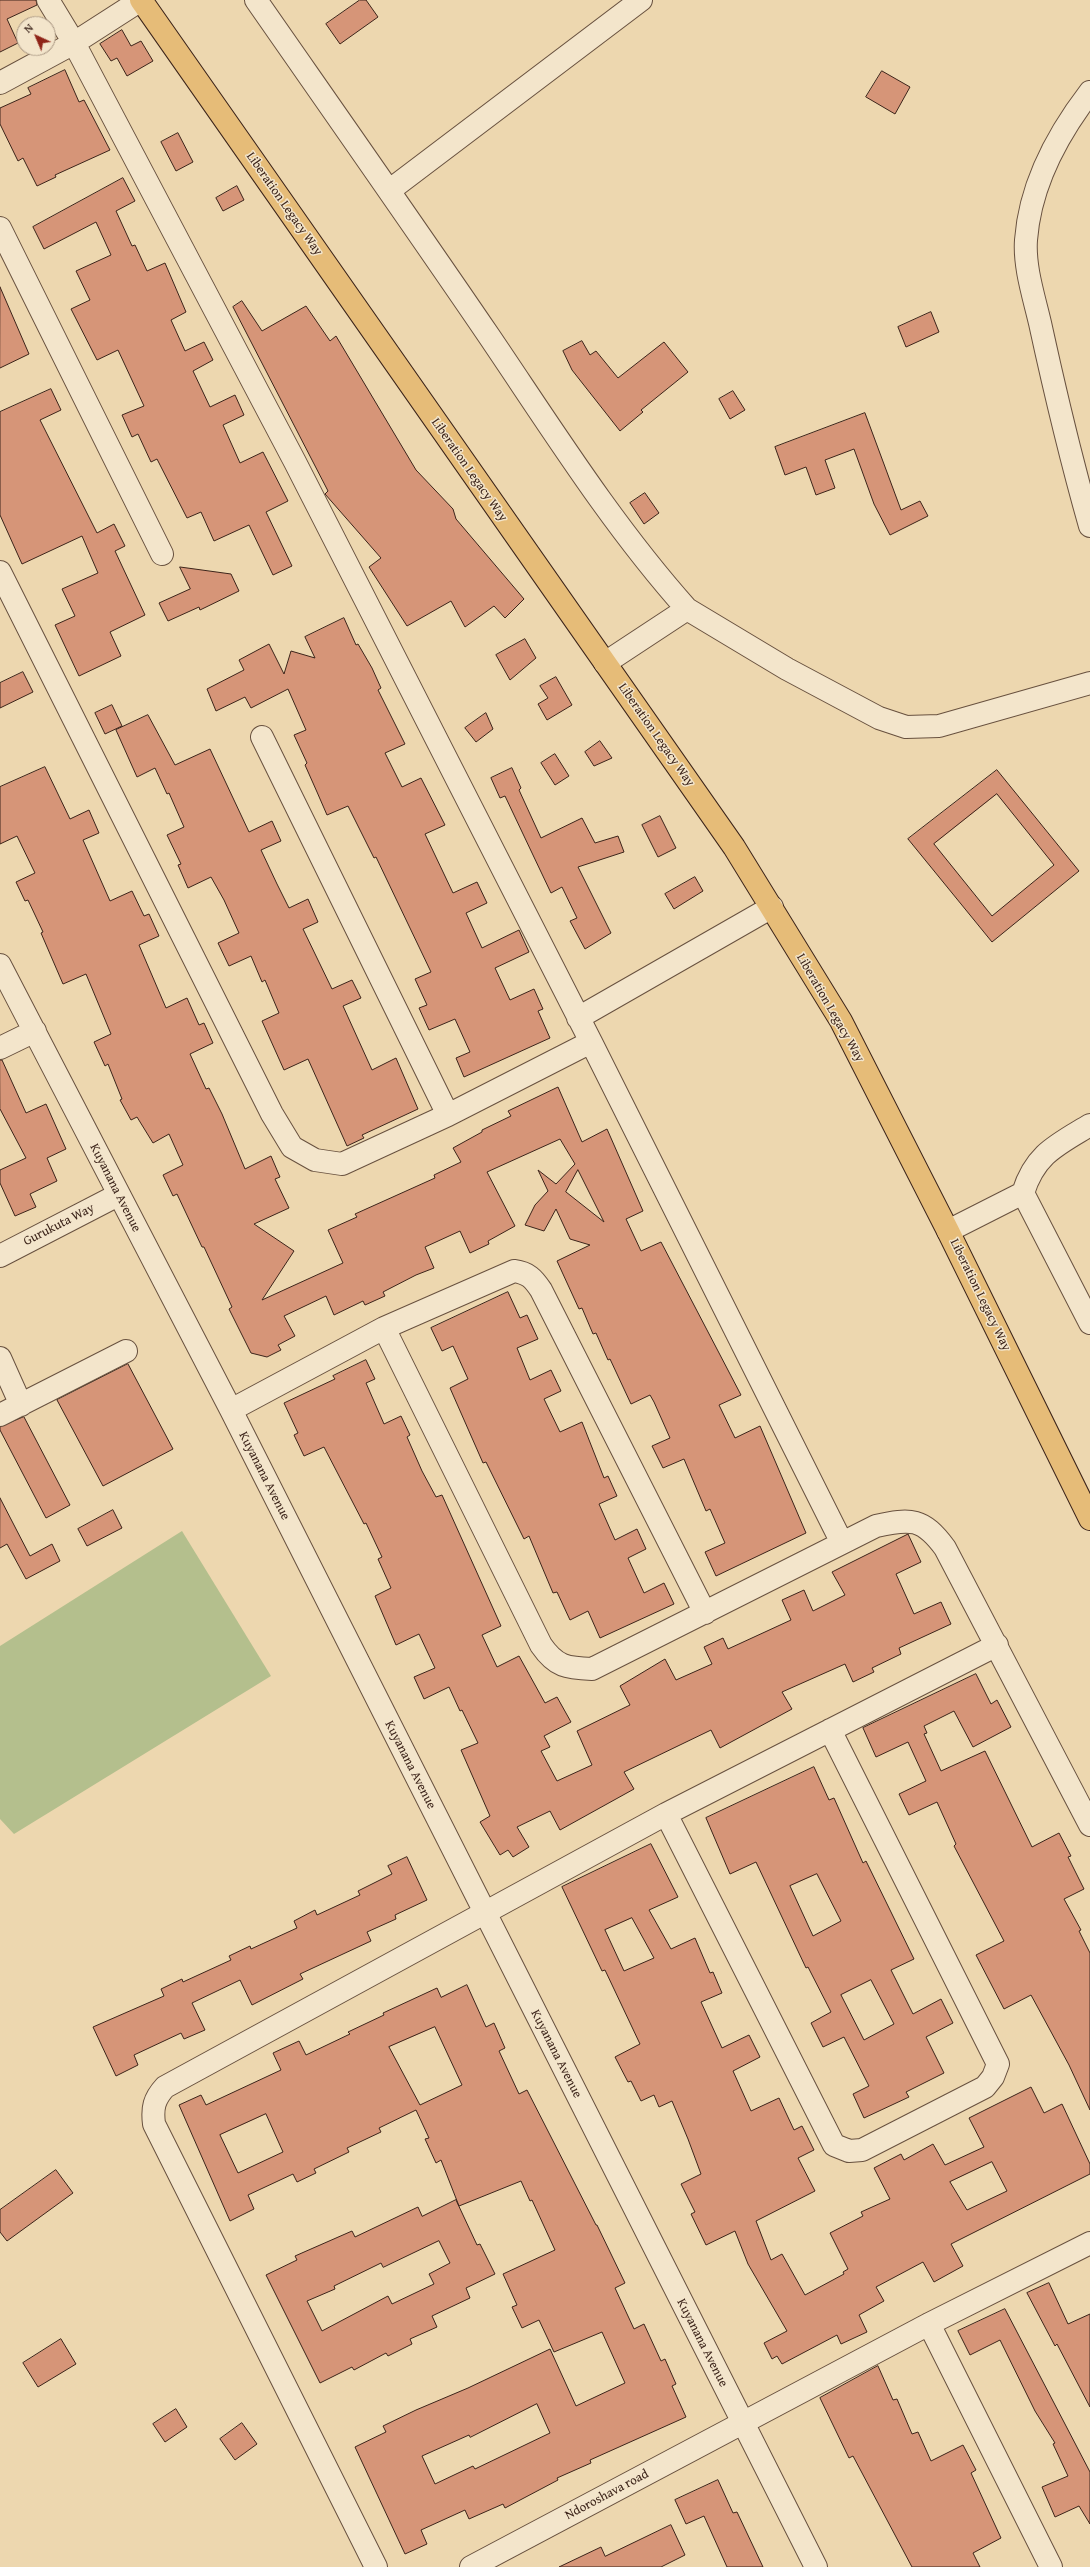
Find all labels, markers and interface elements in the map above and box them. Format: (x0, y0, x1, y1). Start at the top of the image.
north arrow (16, 16, 56, 56)
text: N (20, 20, 37, 36)
street label: Liberation Legacy Way (242, 149, 326, 259)
street label: Liberation Legacy Way (427, 415, 511, 525)
street label: Liberation Legacy Way (614, 680, 698, 790)
street label: Liberation Legacy Way (793, 951, 867, 1065)
street label: Kuyanana Avenue (86, 1141, 144, 1235)
street label: Gurukuta Way (21, 1200, 97, 1250)
street label: Liberation Legacy Way (946, 1237, 1014, 1353)
street label: Kuyanana Avenue (235, 1429, 293, 1523)
street label: Kuyanana Avenue (381, 1718, 439, 1812)
street label: Kuyanana Avenue (527, 2007, 585, 2101)
street label: Kuyanana Avenue (673, 2296, 731, 2390)
street label: Ndoroshava road (563, 2466, 651, 2524)

